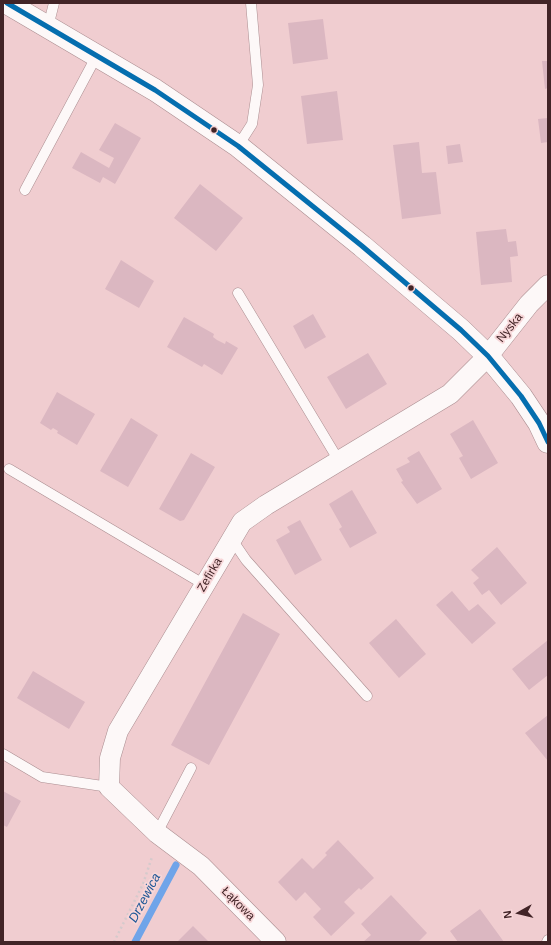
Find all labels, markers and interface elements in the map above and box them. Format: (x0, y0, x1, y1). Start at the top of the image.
unlabelled marker (209, 125, 219, 135)
unlabelled marker (406, 283, 416, 293)
street label: Nyska (494, 311, 526, 345)
street label: Zefirka (195, 556, 225, 594)
water label: Drzewica (126, 871, 164, 925)
street label: Łąkowa (218, 884, 258, 924)
north arrow (499, 893, 539, 933)
text: N (501, 910, 514, 919)

